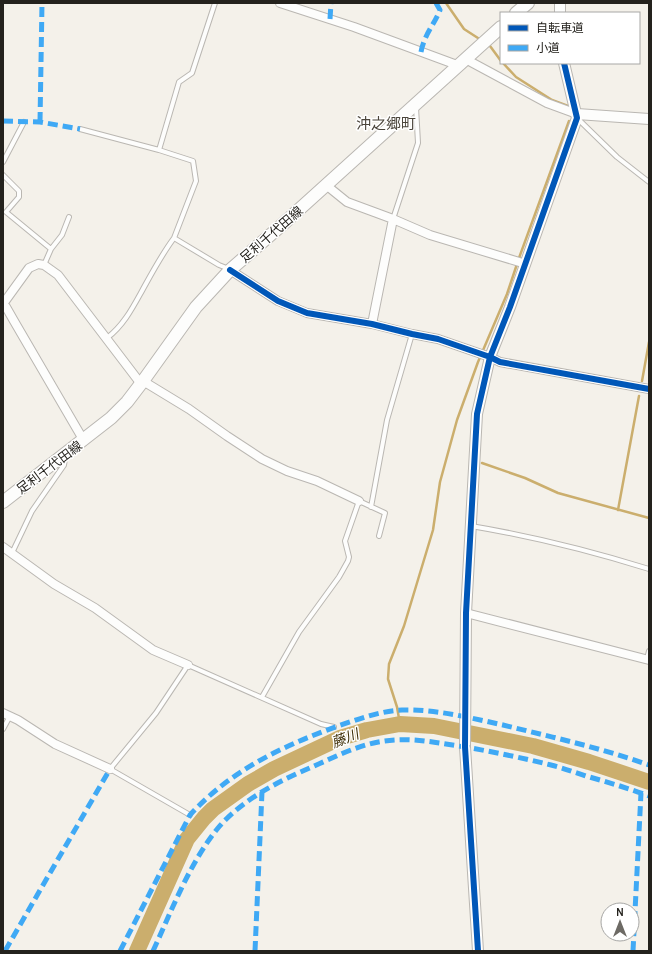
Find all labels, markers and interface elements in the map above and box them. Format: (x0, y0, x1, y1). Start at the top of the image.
legend (500, 12, 640, 64)
text: 自転車道 (536, 21, 584, 35)
text: 小道 (536, 41, 560, 55)
district label: 沖之郷町 (356, 115, 416, 133)
street label: 足利千代田線 (237, 203, 306, 266)
street label: 足利千代田線 (14, 438, 85, 497)
water label: 藤川 (329, 725, 363, 751)
north arrow (600, 902, 640, 942)
text: N (616, 906, 624, 919)

